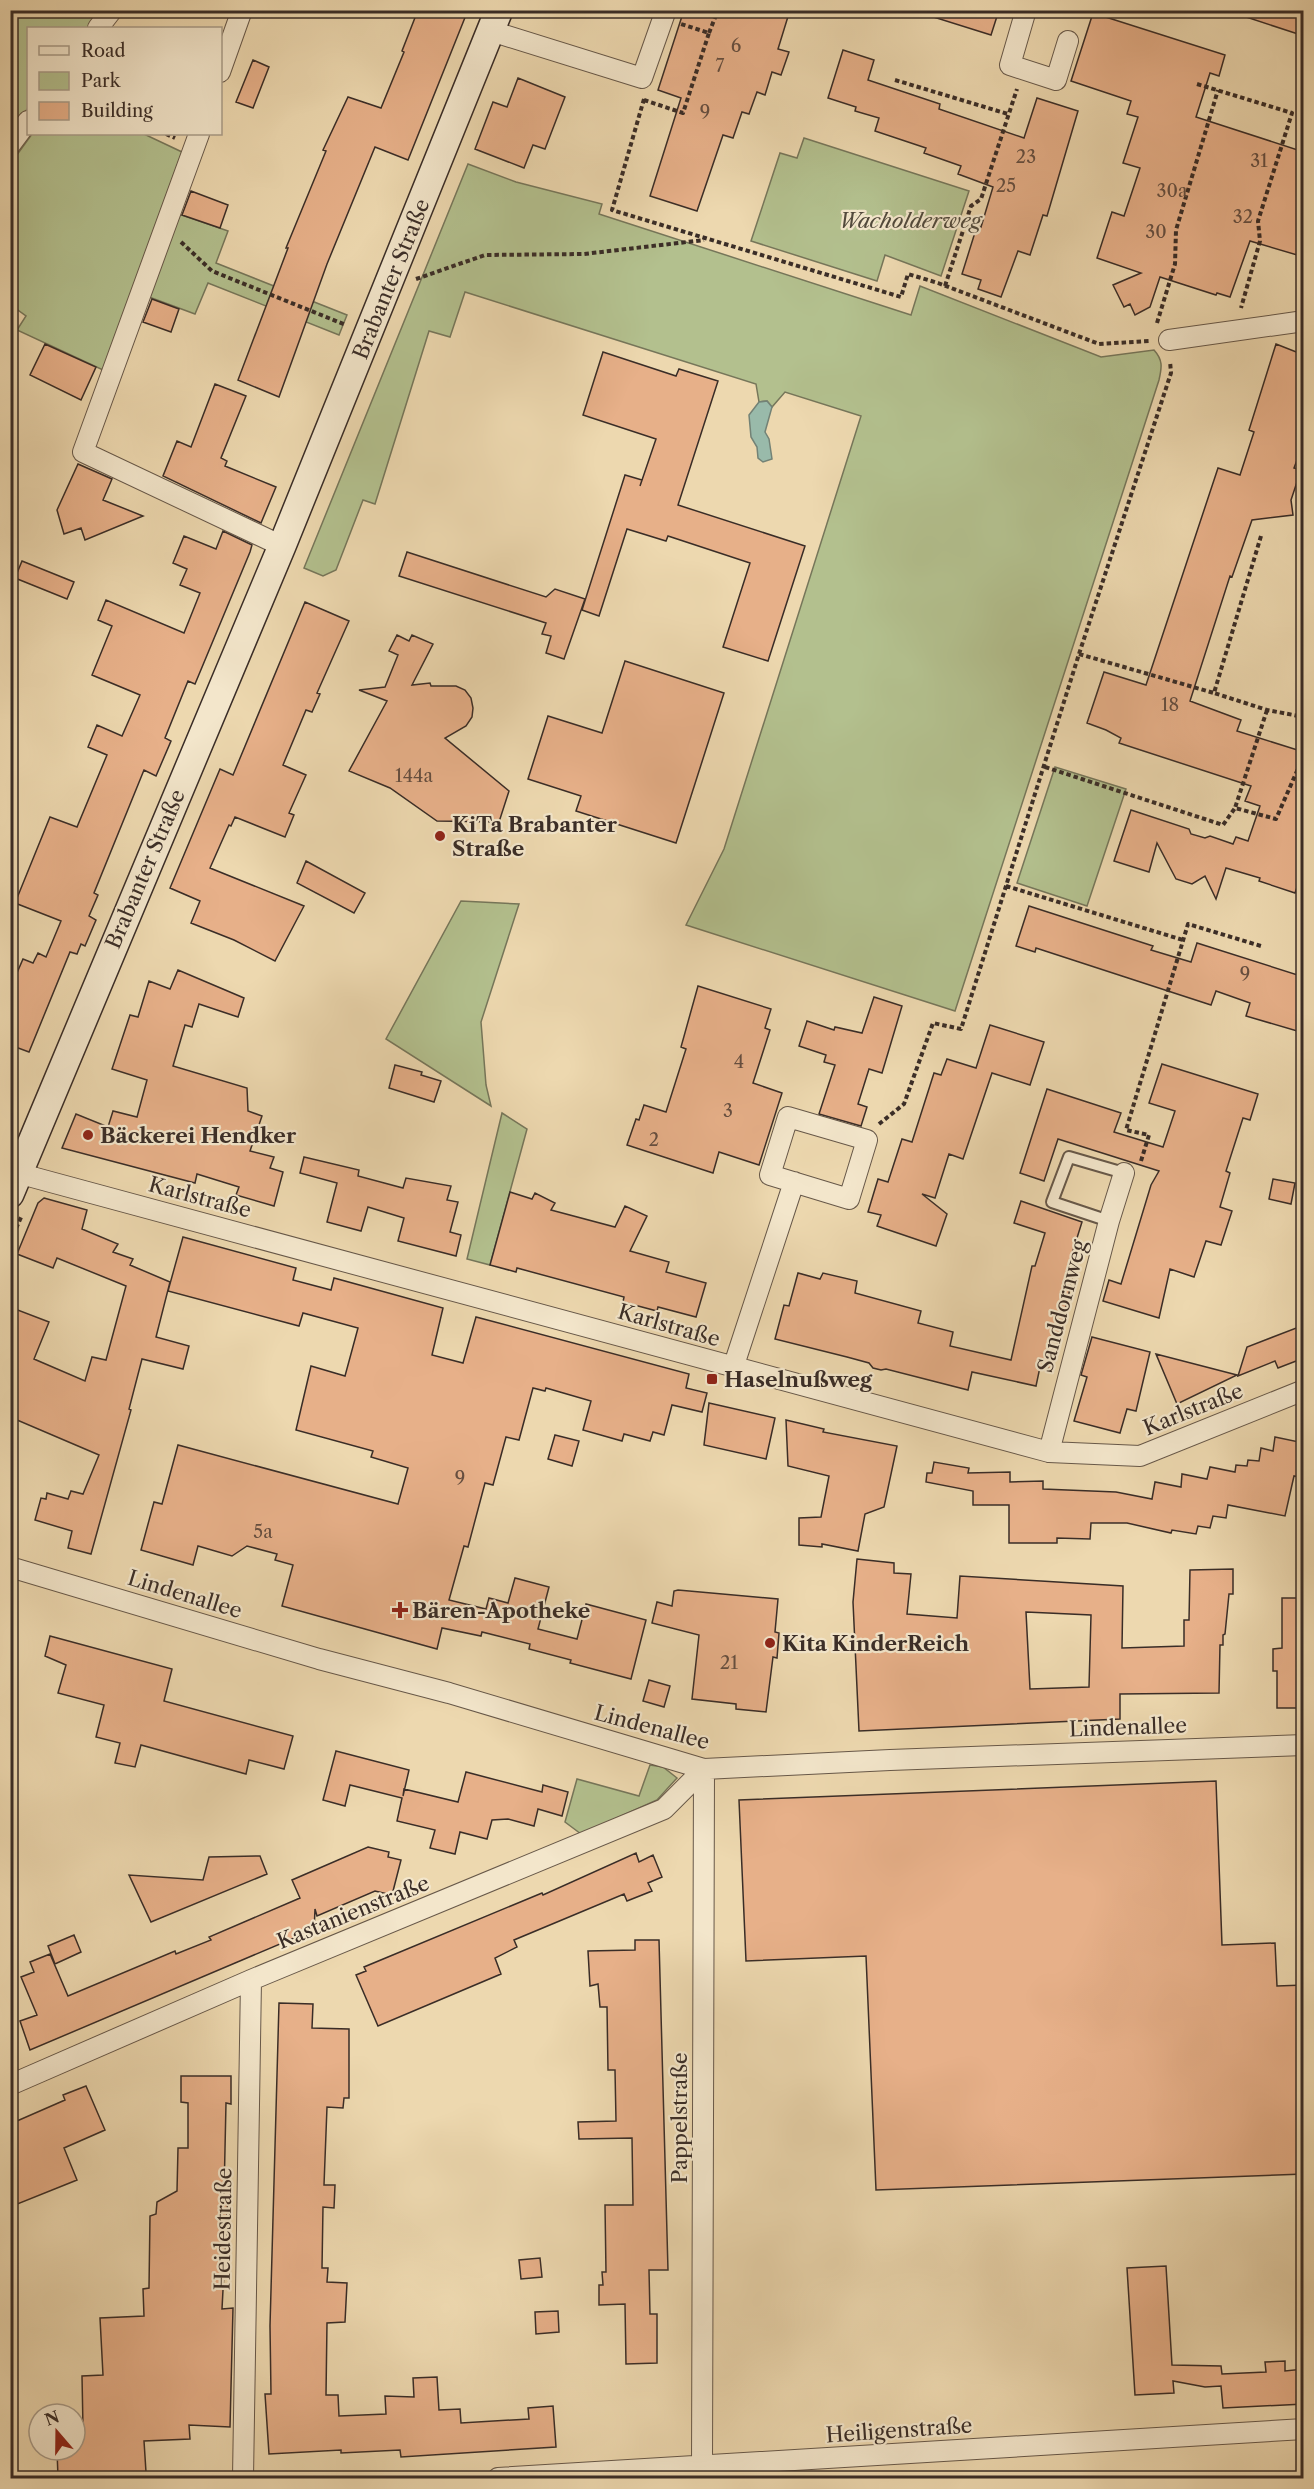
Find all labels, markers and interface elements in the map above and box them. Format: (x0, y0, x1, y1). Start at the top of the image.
legend (27, 27, 222, 135)
house number: 6 (731, 35, 741, 57)
text: Road (81, 40, 126, 62)
house number: 7 (716, 55, 725, 77)
text: Park (81, 70, 122, 92)
text: Building (81, 100, 153, 122)
house number: 9 (700, 101, 710, 123)
house number: 23 (1016, 146, 1036, 168)
house number: 31 (1250, 150, 1268, 172)
house number: 25 (996, 175, 1016, 197)
house number: 30a (1157, 180, 1188, 202)
street label: Brabanter Straße (347, 195, 435, 363)
house number: 32 (1233, 206, 1253, 228)
park label: Wacholderweg (839, 208, 984, 233)
house number: 30 (1145, 221, 1167, 243)
house number: 18 (1161, 694, 1179, 716)
house number: 144a (395, 765, 433, 787)
street label: Brabanter Straße (100, 786, 190, 952)
place label: KiTa Brabanter Straße (452, 812, 618, 861)
marker: KiTa Brabanter Straße (433, 829, 447, 843)
house number: 9 (1240, 963, 1250, 985)
house number: 4 (734, 1051, 744, 1073)
house number: 3 (723, 1100, 733, 1122)
place label: Bäckerei Hendker (100, 1123, 297, 1148)
marker: Bäckerei Hendker (81, 1128, 95, 1142)
house number: 2 (649, 1129, 659, 1151)
street label: Karlstraße (146, 1171, 254, 1223)
street label: Sanddornweg (1032, 1236, 1092, 1375)
street label: Karlstraße (615, 1298, 723, 1352)
place label: Haselnußweg (724, 1367, 873, 1392)
marker: Haselnußweg (705, 1372, 719, 1386)
street label: Karlstraße (1140, 1378, 1246, 1440)
house number: 9 (455, 1467, 465, 1489)
house number: 5a (253, 1521, 273, 1543)
street label: Lindenallee (125, 1565, 245, 1623)
place label: Bären-Apotheke (412, 1598, 590, 1623)
marker: Bären-Apotheke (393, 1603, 407, 1617)
place label: Kita KinderReich (782, 1631, 970, 1656)
marker: Kita KinderReich (763, 1636, 777, 1650)
house number: 21 (720, 1652, 738, 1674)
street label: Lindenallee (592, 1700, 712, 1754)
street label: Lindenallee (1069, 1712, 1187, 1742)
street label: Kastanienstraße (273, 1870, 433, 1954)
street label: Pappelstraße (667, 2052, 692, 2184)
street label: Heidestraße (209, 2167, 237, 2291)
north arrow (27, 2402, 87, 2462)
text: N (42, 2406, 62, 2430)
street label: Heiligenstraße (825, 2412, 973, 2448)

